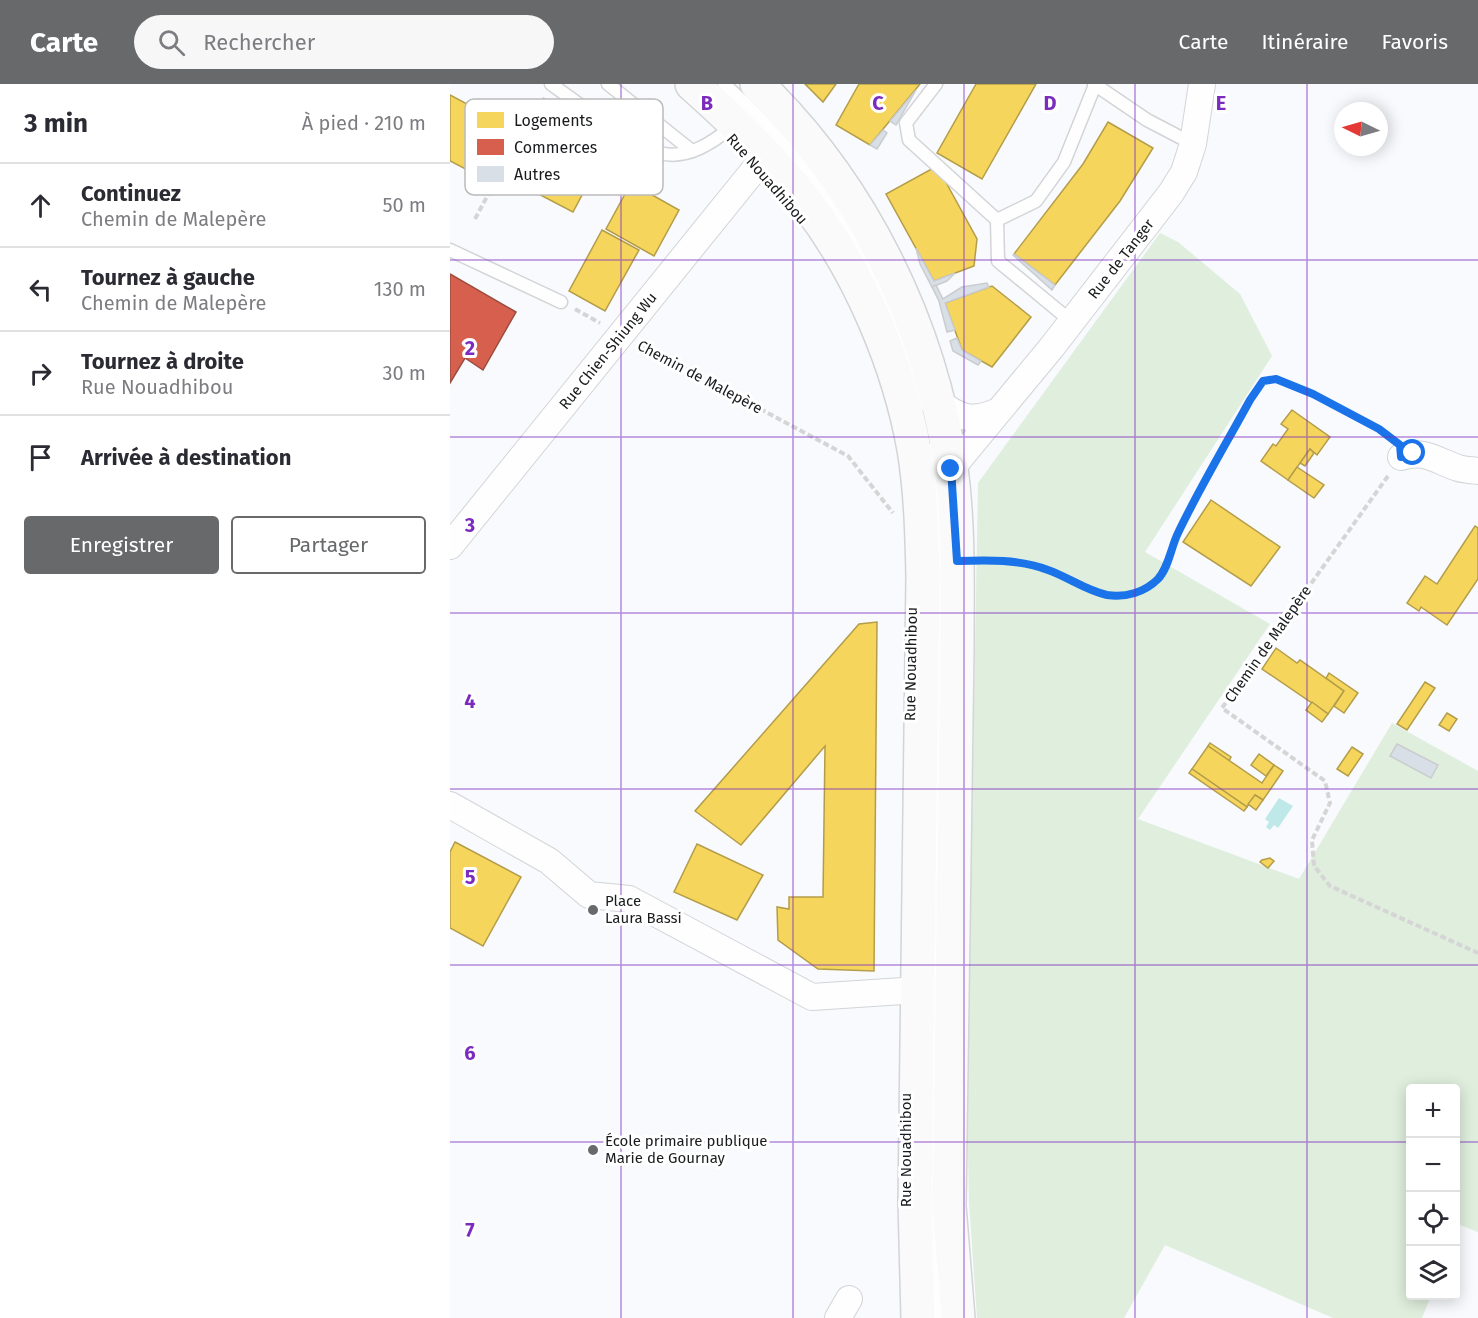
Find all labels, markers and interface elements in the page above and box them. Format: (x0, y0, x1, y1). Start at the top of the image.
search box (134, 15, 554, 69)
text: Carte (30, 26, 98, 59)
icon: search (155, 26, 188, 59)
text: Rechercher (203, 29, 315, 56)
text: Carte (1179, 29, 1228, 55)
text: Itinéraire (1261, 29, 1348, 55)
text: Favoris (1381, 29, 1448, 55)
text: B (701, 91, 713, 115)
text: C (872, 91, 884, 115)
text: D (1043, 91, 1057, 115)
text: E (1216, 91, 1226, 115)
legend (465, 99, 663, 195)
north arrow (1334, 102, 1388, 156)
text: 3 min (24, 108, 88, 139)
text: À pied · 210 m (302, 111, 426, 135)
text: Logements (514, 111, 593, 130)
street label: Rue Nouadhibou (723, 130, 811, 228)
text: Commerces (514, 138, 597, 157)
text: Autres (514, 165, 560, 184)
text: Continuez (81, 180, 181, 207)
icon: ahead (24, 189, 57, 222)
text: 50 m (382, 193, 426, 217)
text: Chemin de Malepère (81, 207, 266, 231)
street label: Rue de Tanger (1084, 215, 1158, 303)
text: Tournez à gauche (81, 264, 255, 291)
icon: left (24, 273, 57, 306)
text: 130 m (374, 277, 426, 301)
street label: Rue Chien-Shiung Wu (555, 289, 661, 413)
text: Chemin de Malepère (81, 291, 266, 315)
text: 2 (465, 336, 475, 360)
street label: Chemin de Malepère (634, 336, 766, 418)
text: Tournez à droite (81, 348, 244, 375)
icon: right (24, 357, 57, 390)
text: 30 m (382, 361, 426, 385)
text: Rue Nouadhibou (81, 375, 233, 399)
route start (1399, 439, 1425, 465)
icon: arrive (24, 441, 57, 474)
text: Arrivée à destination (81, 444, 291, 471)
route end (937, 455, 963, 481)
text: 3 (464, 513, 475, 537)
button: Enregistrer (24, 516, 219, 574)
button: Partager (231, 516, 426, 574)
street label: Chemin de Malepère (1221, 582, 1315, 706)
street label: Rue Nouadhibou (901, 607, 921, 721)
text: 4 (464, 689, 476, 713)
text: 5 (465, 865, 476, 889)
place label: Place Laura Bassi (605, 892, 682, 927)
marker: Place Laura Bassi (586, 903, 600, 917)
text: 6 (464, 1041, 476, 1065)
map controls (1406, 1084, 1460, 1300)
button: + (1406, 1084, 1460, 1138)
street label: Rue Nouadhibou (897, 1093, 915, 1207)
place label: École primaire publique Marie de Gournay (605, 1132, 768, 1167)
button: − (1406, 1138, 1460, 1192)
marker: École primaire publique Marie de Gournay (586, 1143, 600, 1157)
button: locate (1406, 1192, 1460, 1246)
text: 7 (465, 1218, 475, 1242)
button: layers (1406, 1246, 1460, 1300)

